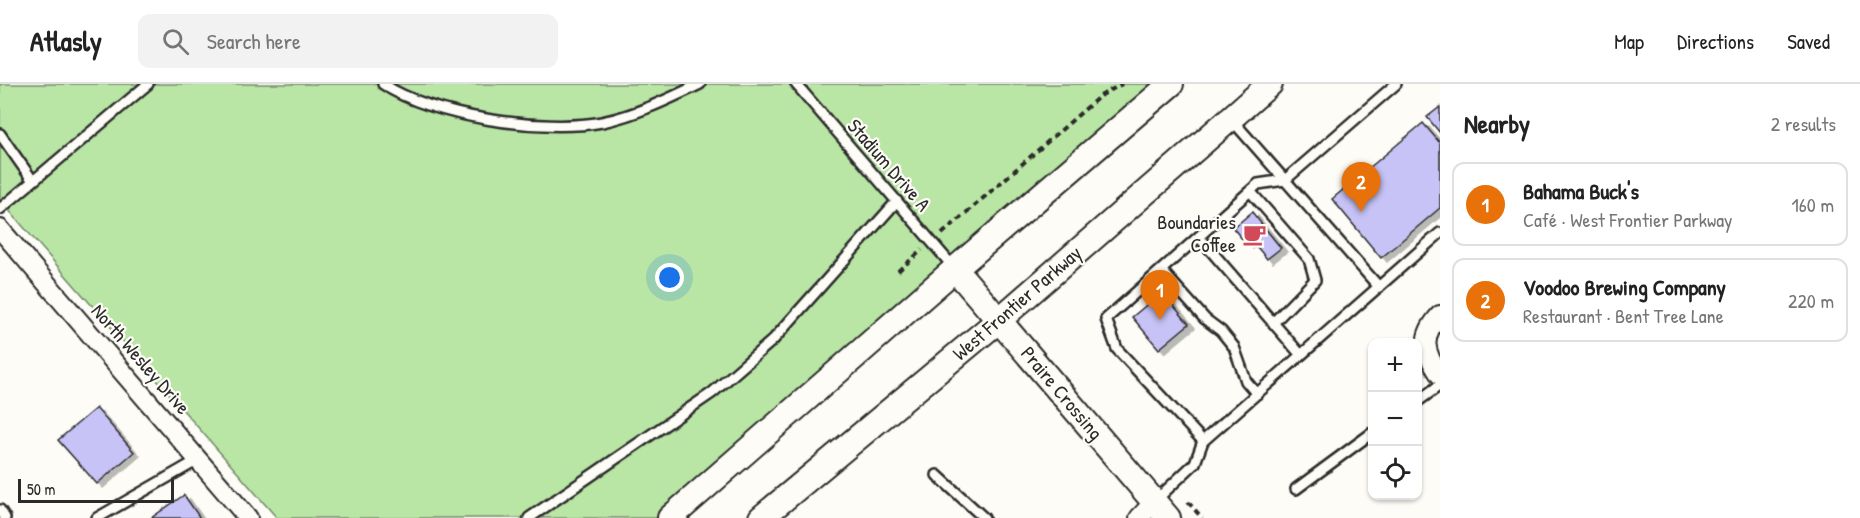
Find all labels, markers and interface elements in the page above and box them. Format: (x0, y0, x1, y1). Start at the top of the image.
search box (138, 14, 558, 68)
text: Atlasly (30, 22, 102, 60)
icon: search (159, 25, 192, 58)
text: Search here (207, 26, 301, 56)
text: Map (1614, 27, 1644, 56)
text: Directions (1677, 27, 1754, 56)
text: Saved (1787, 27, 1830, 56)
text: Nearby (1464, 106, 1530, 141)
text: 2 results (1771, 110, 1836, 137)
street label: Stadium Drive A (842, 113, 937, 217)
pin: 2 (1342, 162, 1380, 212)
text: Bahama Buck's (1523, 176, 1639, 206)
text: 1 (1482, 191, 1489, 218)
text: 160 m (1792, 191, 1834, 218)
text: Café · West Frontier Parkway (1523, 206, 1733, 233)
place label: Boundaries Coffee (1157, 208, 1236, 258)
cafe icon: Boundaries Coffee (1241, 221, 1267, 247)
street label: West Frontier Parkway (947, 239, 1087, 366)
your location (655, 263, 684, 292)
pin: 1 (1140, 270, 1180, 320)
text: Voodoo Brewing Company (1523, 272, 1726, 302)
text: 2 (1481, 287, 1490, 314)
text: 220 m (1788, 287, 1834, 314)
street label: North Wesley Drive (86, 298, 197, 420)
text: Restaurant · Bent Tree Lane (1523, 302, 1724, 329)
map controls (1368, 338, 1422, 500)
button: + (1368, 338, 1422, 392)
street label: Praire Crossing (1015, 340, 1110, 445)
button: − (1368, 392, 1422, 446)
button: locate (1368, 446, 1422, 500)
scale bar (18, 476, 174, 504)
text: 50 m (27, 478, 56, 500)

